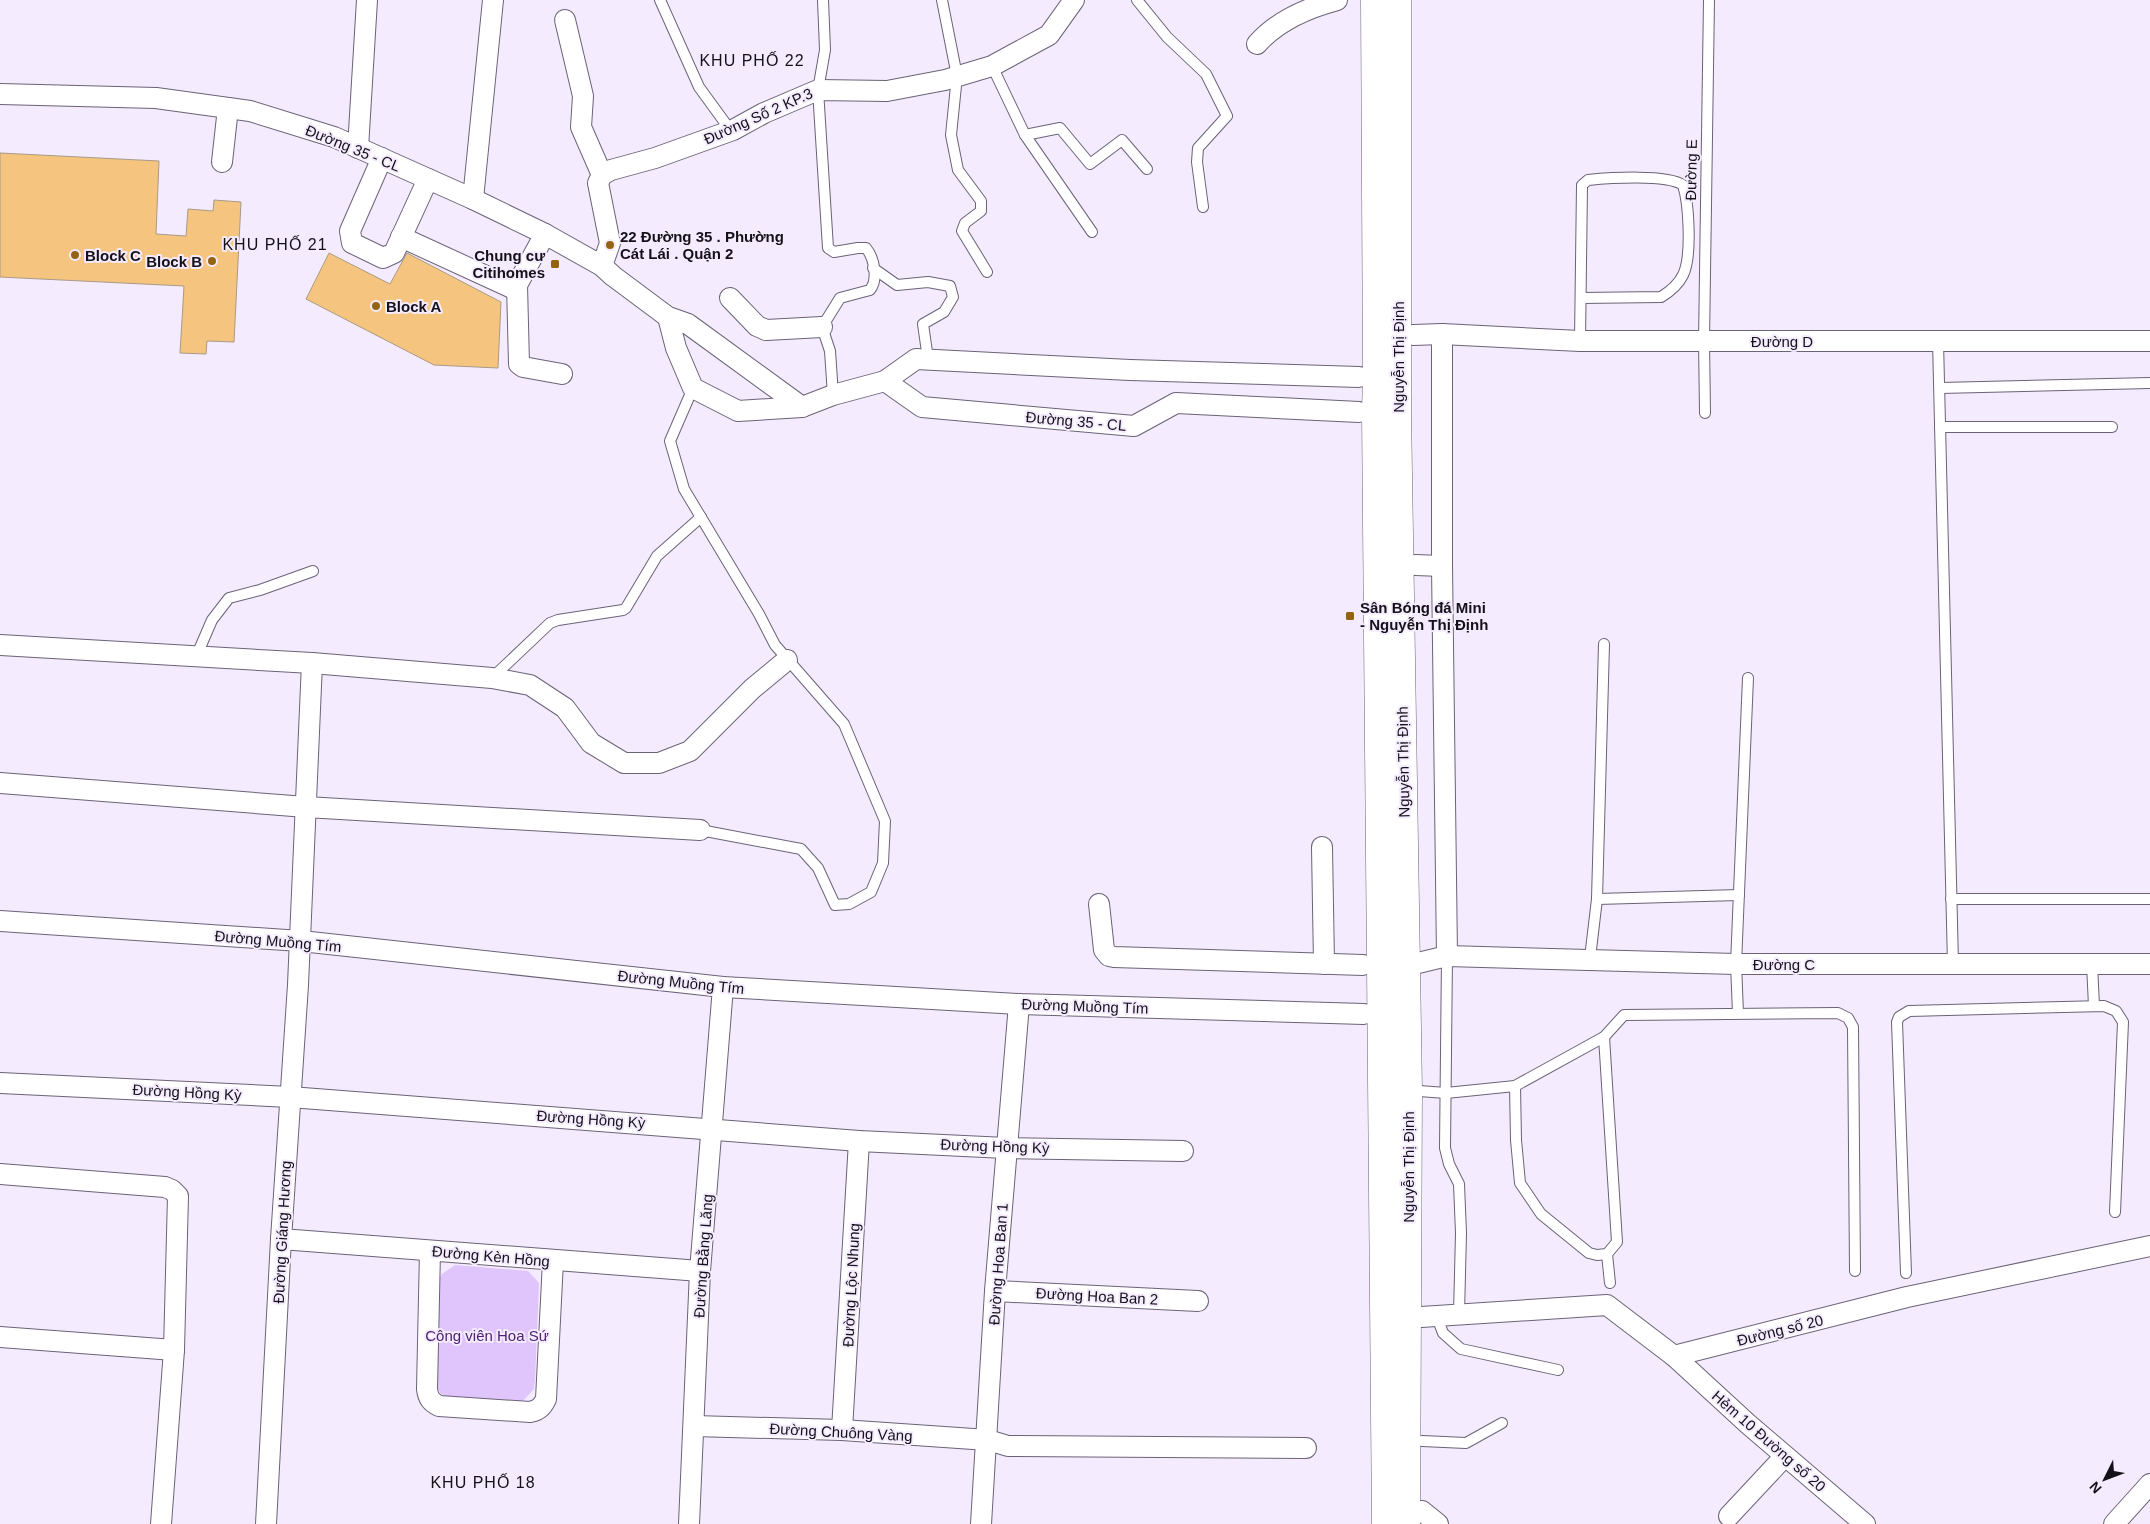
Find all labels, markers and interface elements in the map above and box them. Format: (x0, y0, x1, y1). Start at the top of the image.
district label: KHU PHỐ 22 (699, 50, 805, 69)
street label: Đường Số 2 KP.3 (701, 84, 815, 148)
street label: Đường 35 - CL (303, 121, 403, 175)
street label: Đường E (1682, 139, 1700, 201)
place label: 22 Đường 35 . Phường Cát Lái . Quận 2 (620, 228, 784, 262)
district label: KHU PHỐ 21 (222, 234, 328, 253)
marker: 22 Đường 35 . Phường Cát Lái . Quận 2 (604, 239, 616, 251)
place label: Block C (85, 247, 141, 264)
place label: Chung cư Citihomes (472, 247, 545, 281)
marker: Block C (69, 249, 81, 261)
place label: Block B (146, 253, 202, 270)
marker: Block B (206, 255, 218, 267)
marker: Chung cư Citihomes (549, 258, 561, 270)
place label: Block A (386, 298, 441, 315)
marker: Block A (370, 300, 382, 312)
street label: Nguyễn Thị Định (1390, 301, 1407, 413)
street label: Đường D (1751, 333, 1813, 350)
street label: Đường 35 - CL (1025, 408, 1127, 434)
place label: Sân Bóng đá Mini - Nguyễn Thị Định (1360, 599, 1488, 633)
marker: Sân Bóng đá Mini - Nguyễn Thị Định (1344, 610, 1356, 622)
street label: Nguyễn Thị Định (1394, 706, 1412, 818)
street label: Đường Muồng Tím (214, 927, 342, 955)
street label: Đường C (1753, 956, 1815, 973)
street label: Đường Muồng Tím (617, 967, 745, 997)
street label: Đường Muồng Tím (1021, 995, 1149, 1017)
street label: Đường Hồng Kỳ (132, 1081, 242, 1103)
street label: Đường Hồng Kỳ (536, 1107, 646, 1131)
street label: Nguyễn Thị Định (1400, 1111, 1417, 1223)
street label: Đường Hồng Kỳ (940, 1136, 1050, 1156)
street label: Đường Giáng Hương (270, 1160, 294, 1304)
street label: Đường Bằng Lăng (690, 1193, 716, 1319)
street label: Đường Hoa Ban 1 (985, 1202, 1011, 1326)
street label: Đường Lộc Nhung (839, 1223, 863, 1347)
street label: Đường Kèn Hồng (431, 1242, 551, 1270)
street label: Đường Hoa Ban 2 (1035, 1284, 1159, 1308)
street label: Đường số 20 (1735, 1311, 1825, 1349)
park label: Công viên Hoa Sứ (425, 1327, 549, 1344)
street label: Hẻm 10 Đường số 20 (1709, 1387, 1829, 1495)
street label: Đường Chuông Vàng (769, 1420, 913, 1444)
north arrow (2080, 1454, 2130, 1504)
district label: KHU PHỐ 18 (430, 1472, 536, 1491)
text: N (2086, 1479, 2105, 1497)

